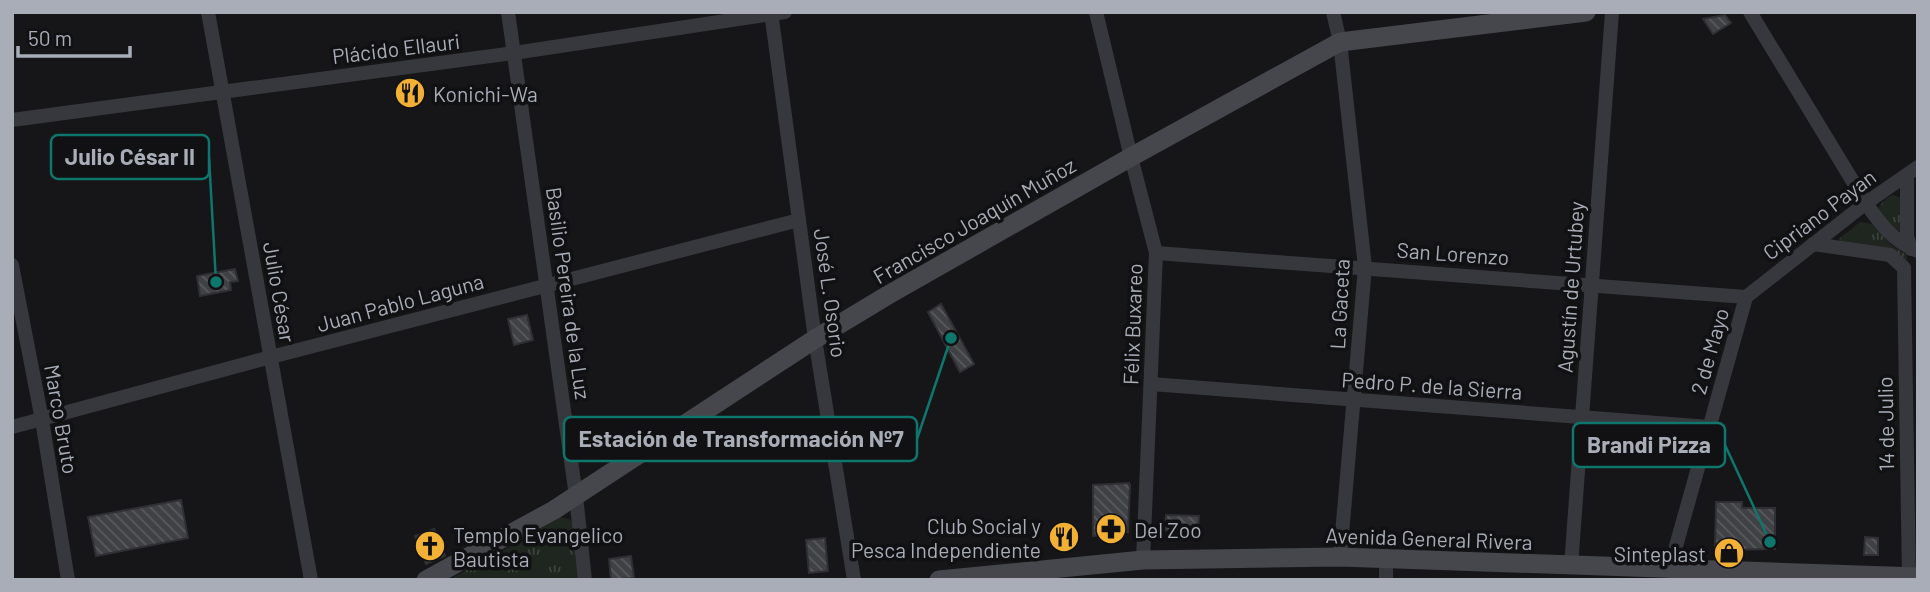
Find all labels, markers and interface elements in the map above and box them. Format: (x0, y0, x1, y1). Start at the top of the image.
scale bar (18, 14, 130, 58)
text: 50 m (28, 25, 72, 50)
street label: Plácido Ellauri (331, 28, 461, 68)
restaurant icon: Konichi-Wa (393, 76, 427, 110)
place label: Konichi-Wa (433, 81, 538, 106)
callout: Julio César II (51, 135, 209, 179)
text: Julio César II (65, 142, 195, 170)
street label: Francisco Joaquín Muñoz (868, 152, 1080, 288)
street label: Cipriano Payan (1758, 163, 1880, 265)
street label: Basilio Pereira de la Luz (542, 185, 596, 401)
street label: Agustín de Urtubey (1552, 200, 1588, 374)
street label: José L. Osorio (810, 227, 852, 359)
street label: San Lorenzo (1396, 237, 1510, 269)
street label: Julio César (259, 240, 301, 344)
street label: La Gaceta (1324, 258, 1354, 350)
street label: Félix Buxareo (1117, 263, 1147, 385)
street label: Juan Pablo Laguna (314, 268, 486, 336)
street label: 2 de Mayo (1685, 305, 1733, 397)
street label: Marco Bruto (40, 362, 84, 476)
street label: Pedro P. de la Sierra (1341, 366, 1523, 404)
street label: 14 de Julio (1872, 376, 1898, 472)
callout: Estación de Transformación Nº7 (564, 417, 917, 461)
callout: Brandi Pizza (1573, 423, 1725, 467)
text: Estación de Transformación Nº7 (578, 424, 904, 452)
text: Brandi Pizza (1587, 430, 1711, 458)
pharmacy icon: Del Zoo (1094, 512, 1128, 546)
place label: Club Social y Pesca Independiente (851, 513, 1041, 562)
place label: Del Zoo (1134, 517, 1202, 542)
restaurant icon: Club Social y Pesca Independiente (1047, 520, 1081, 554)
place label: Templo Evangelico Bautista (453, 522, 624, 571)
street label: Avenida General Rivera (1325, 522, 1533, 554)
church icon: Templo Evangelico Bautista (413, 529, 447, 563)
shop icon: Sinteplast (1712, 536, 1746, 570)
place label: Sinteplast (1614, 541, 1706, 566)

